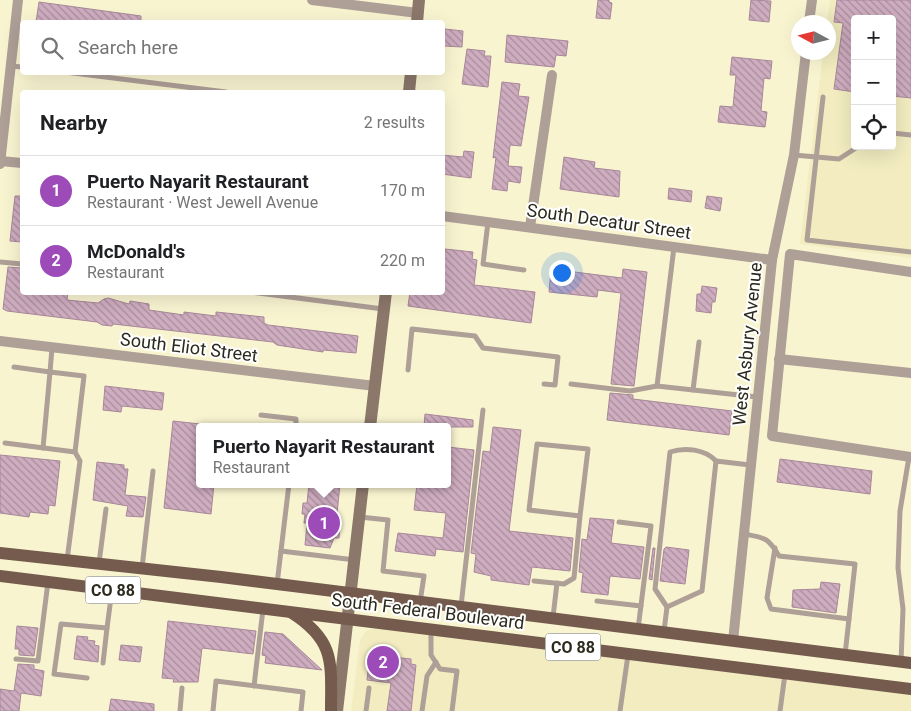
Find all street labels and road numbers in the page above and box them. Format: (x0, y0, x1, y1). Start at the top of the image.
street label: South Decatur Street (526, 199, 693, 243)
street label: West Asbury Avenue (728, 261, 766, 427)
street label: South Eliot Street (119, 328, 259, 366)
road number: CO 88 (86, 576, 140, 604)
street label: South Federal Boulevard (330, 589, 526, 633)
road number: CO 88 (546, 634, 600, 660)

